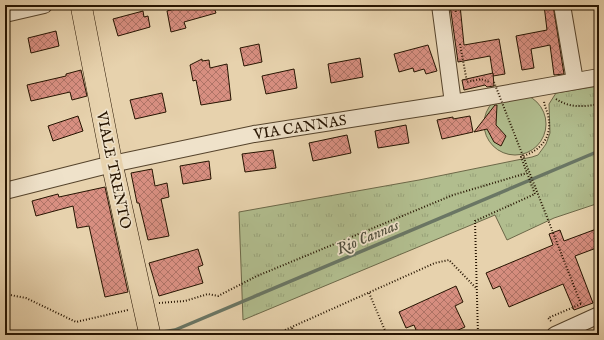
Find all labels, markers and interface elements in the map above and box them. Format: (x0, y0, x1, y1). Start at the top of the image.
street label: VIALE TRENTO (92, 109, 135, 231)
street label: VIA CANNAS (251, 111, 348, 144)
water label: Rio Cannas (333, 216, 402, 260)

